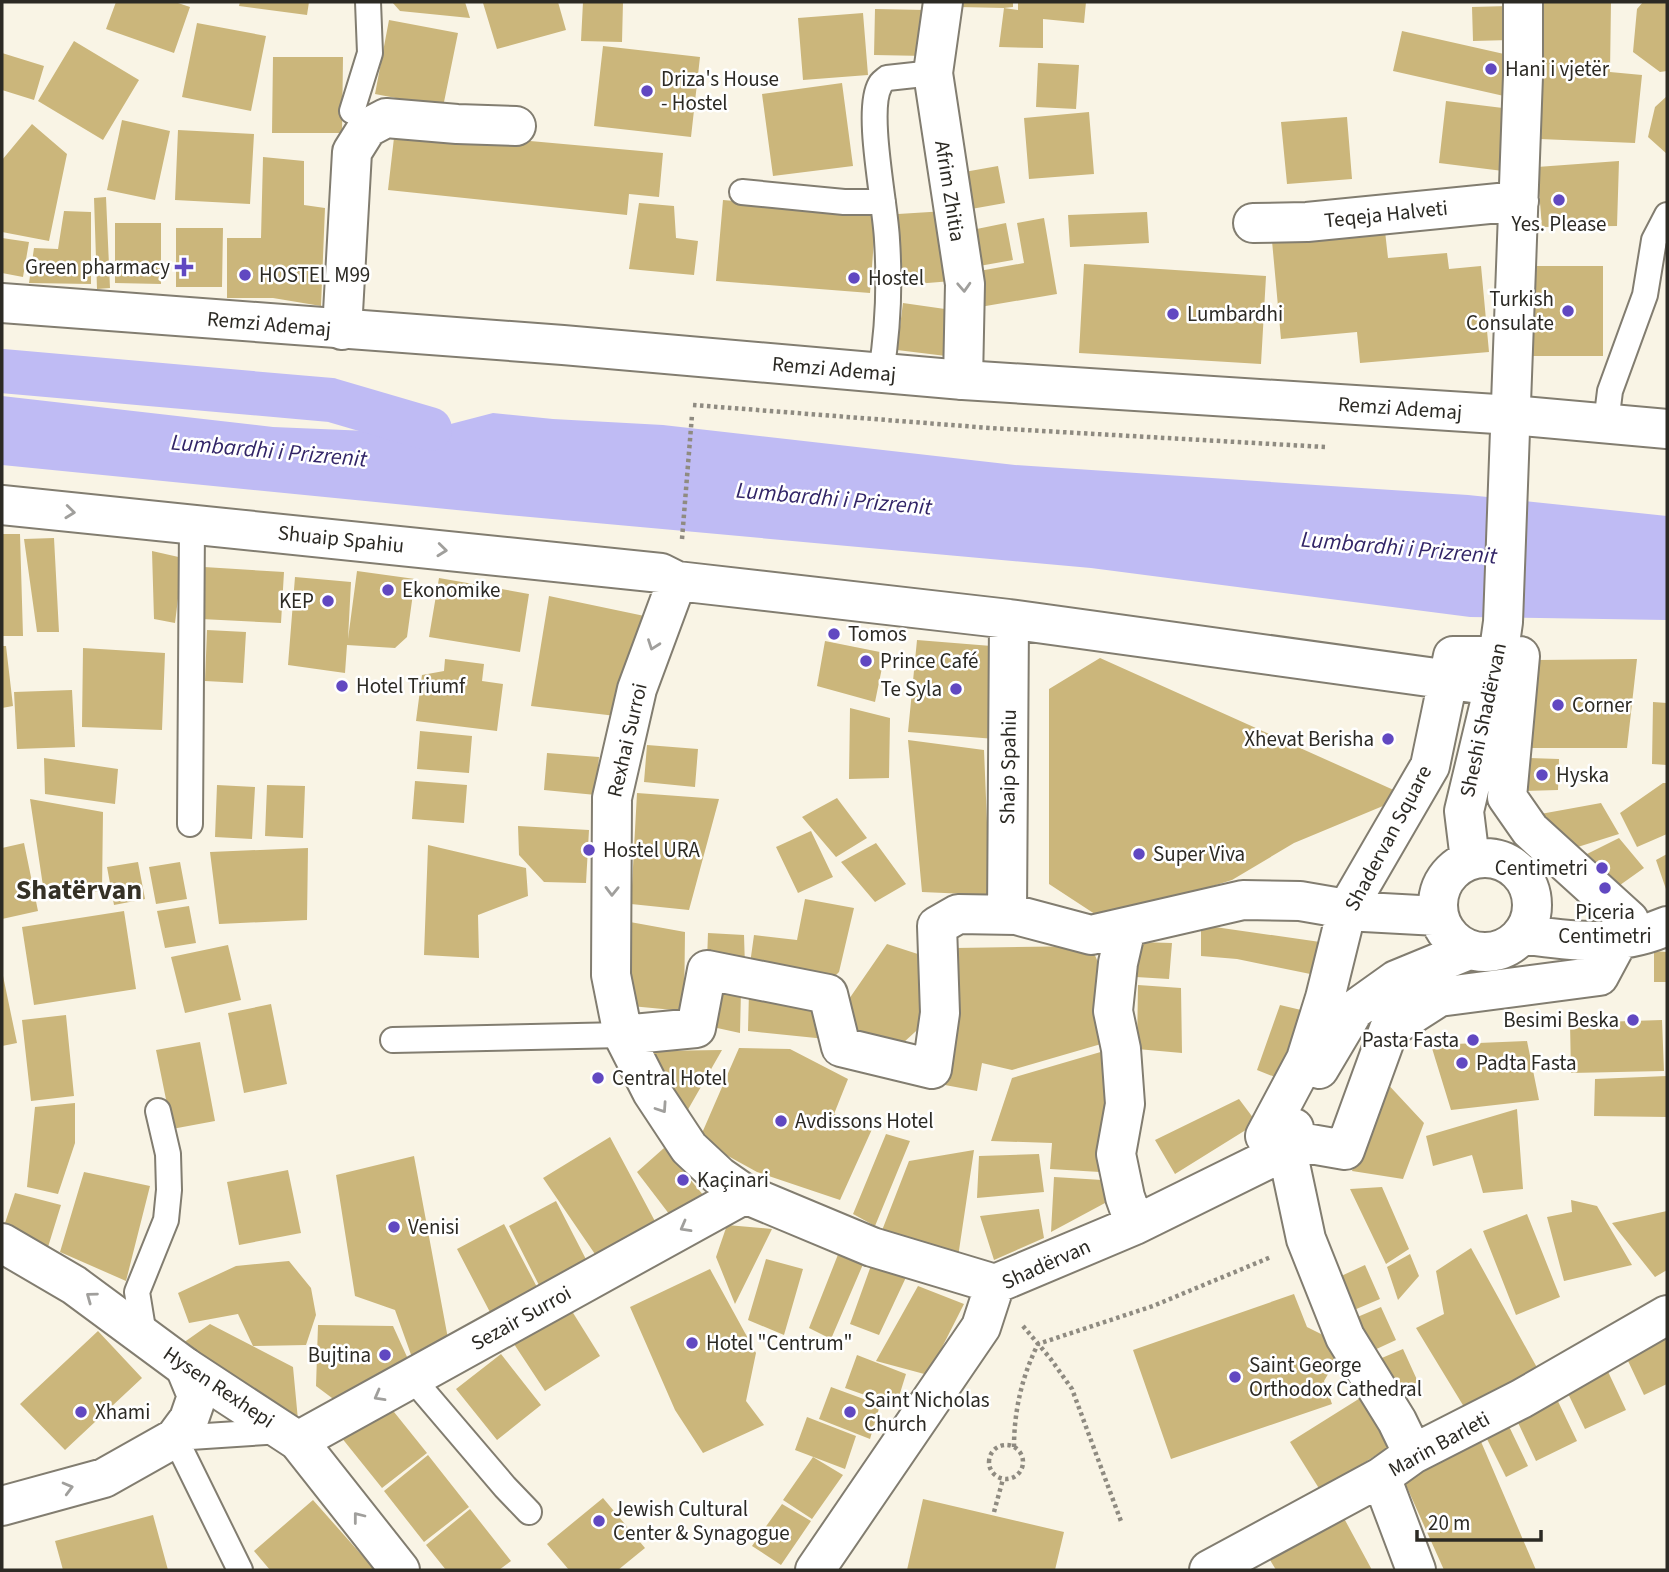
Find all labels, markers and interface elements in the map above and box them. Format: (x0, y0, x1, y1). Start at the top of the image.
place label: Hani i vjetër (1505, 54, 1610, 84)
marker: Hani i vjetër (1483, 61, 1499, 77)
place label: Driza's House - Hostel (661, 64, 779, 118)
marker: Driza's House - Hostel (639, 83, 655, 99)
street label: Afrim Zhitia (927, 138, 973, 244)
marker: Yes. Please (1551, 192, 1567, 208)
street label: Teqeja Halveti (1323, 193, 1449, 235)
place label: Yes. Please (1511, 209, 1606, 239)
place label: Green pharmacy (25, 252, 170, 282)
marker: Green pharmacy (176, 259, 192, 275)
place label: HOSTEL M99 (259, 260, 370, 290)
place label: Hostel (868, 263, 924, 293)
marker: HOSTEL M99 (237, 267, 253, 283)
marker: Hostel (846, 270, 862, 286)
one-way arrow (956, 282, 971, 293)
place label: Turkish Consulate (1466, 284, 1554, 338)
place label: Lumbardhi (1187, 299, 1283, 329)
marker: Turkish Consulate (1560, 303, 1576, 319)
street label: Remzi Ademaj (206, 304, 332, 344)
marker: Lumbardhi (1165, 306, 1181, 322)
street label: Remzi Ademaj (771, 349, 897, 389)
street label: Remzi Ademaj (1337, 389, 1463, 427)
water label: Lumbardhi i Prizrenit (170, 425, 369, 476)
water label: Lumbardhi i Prizrenit (735, 473, 934, 524)
one-way arrow (64, 504, 75, 519)
street label: Shuaip Spahiu (276, 517, 406, 561)
water label: Lumbardhi i Prizrenit (1300, 522, 1499, 573)
one-way arrow (437, 542, 448, 557)
place label: Ekonomike (402, 575, 500, 605)
marker: Ekonomike (380, 582, 396, 598)
place label: KEP (279, 586, 314, 616)
marker: KEP (320, 593, 336, 609)
place label: Tomos (848, 619, 907, 649)
marker: Tomos (826, 626, 842, 642)
one-way arrow (648, 639, 662, 651)
street label: Sheshi Shadërvan (1452, 640, 1514, 800)
place label: Prince Café (880, 646, 979, 676)
marker: Prince Café (858, 653, 874, 669)
place label: Hotel Triumf (356, 671, 466, 701)
place label: Te Syla (881, 674, 942, 704)
marker: Hotel Triumf (334, 678, 350, 694)
street label: Rexhai Surroi (599, 680, 655, 800)
marker: Te Syla (948, 681, 964, 697)
place label: Corner (1572, 690, 1633, 720)
marker: Corner (1550, 697, 1566, 713)
street label: Shaip Spahiu (992, 709, 1024, 825)
place label: Xhevat Berisha (1244, 724, 1374, 754)
marker: Xhevat Berisha (1380, 731, 1396, 747)
street label: Shadervan Square (1337, 760, 1439, 916)
place label: Hyska (1556, 760, 1609, 790)
marker: Hyska (1534, 767, 1550, 783)
place label: Hostel URA (603, 835, 701, 865)
place label: Super Viva (1153, 839, 1245, 869)
marker: Hostel URA (581, 842, 597, 858)
marker: Super Viva (1131, 846, 1147, 862)
place label: Centimetri (1495, 853, 1588, 883)
marker: Centimetri (1594, 860, 1610, 876)
district label: Shatërvan (16, 870, 142, 910)
marker: Piceria Centimetri (1597, 880, 1613, 896)
one-way arrow (604, 887, 620, 897)
place label: Piceria Centimetri (1558, 897, 1652, 951)
place label: Besimi Beska (1503, 1005, 1619, 1035)
marker: Besimi Beska (1625, 1012, 1641, 1028)
place label: Pasta Fasta (1362, 1025, 1459, 1055)
marker: Pasta Fasta (1465, 1032, 1481, 1048)
place label: Padta Fasta (1476, 1048, 1577, 1078)
marker: Padta Fasta (1454, 1055, 1470, 1071)
place label: Central Hotel (612, 1063, 727, 1093)
marker: Central Hotel (590, 1070, 606, 1086)
one-way arrow (654, 1100, 667, 1113)
place label: Avdissons Hotel (795, 1106, 934, 1136)
marker: Avdissons Hotel (773, 1113, 789, 1129)
place label: Kaçinari (697, 1165, 769, 1195)
marker: Kaçinari (675, 1172, 691, 1188)
place label: Venisi (408, 1212, 460, 1242)
marker: Venisi (386, 1219, 402, 1235)
one-way arrow (680, 1219, 692, 1232)
street label: Shadërvan (997, 1231, 1095, 1297)
street label: Sezair Surroi (465, 1278, 577, 1358)
one-way arrow (86, 1293, 99, 1305)
place label: Hotel "Centrum" (706, 1328, 853, 1358)
marker: Hotel "Centrum" (684, 1335, 700, 1351)
street label: Hysen Rexhepi (157, 1339, 281, 1435)
place label: Bujtina (308, 1340, 371, 1370)
marker: Bujtina (377, 1347, 393, 1363)
place label: Saint George Orthodox Cathedral (1249, 1350, 1422, 1404)
marker: Saint George Orthodox Cathedral (1227, 1369, 1243, 1385)
place label: Saint Nicholas Church (864, 1385, 990, 1439)
one-way arrow (373, 1388, 386, 1401)
place label: Xhami (95, 1397, 150, 1427)
marker: Xhami (73, 1404, 89, 1420)
marker: Saint Nicholas Church (842, 1404, 858, 1420)
street label: Marin Barleti (1383, 1404, 1495, 1484)
one-way arrow (61, 1482, 73, 1496)
place label: Jewish Cultural Center & Synagogue (613, 1494, 790, 1548)
scale bar (1417, 1498, 1541, 1542)
text: 20 m (1428, 1508, 1470, 1538)
one-way arrow (353, 1512, 366, 1524)
marker: Jewish Cultural Center & Synagogue (591, 1513, 607, 1529)

